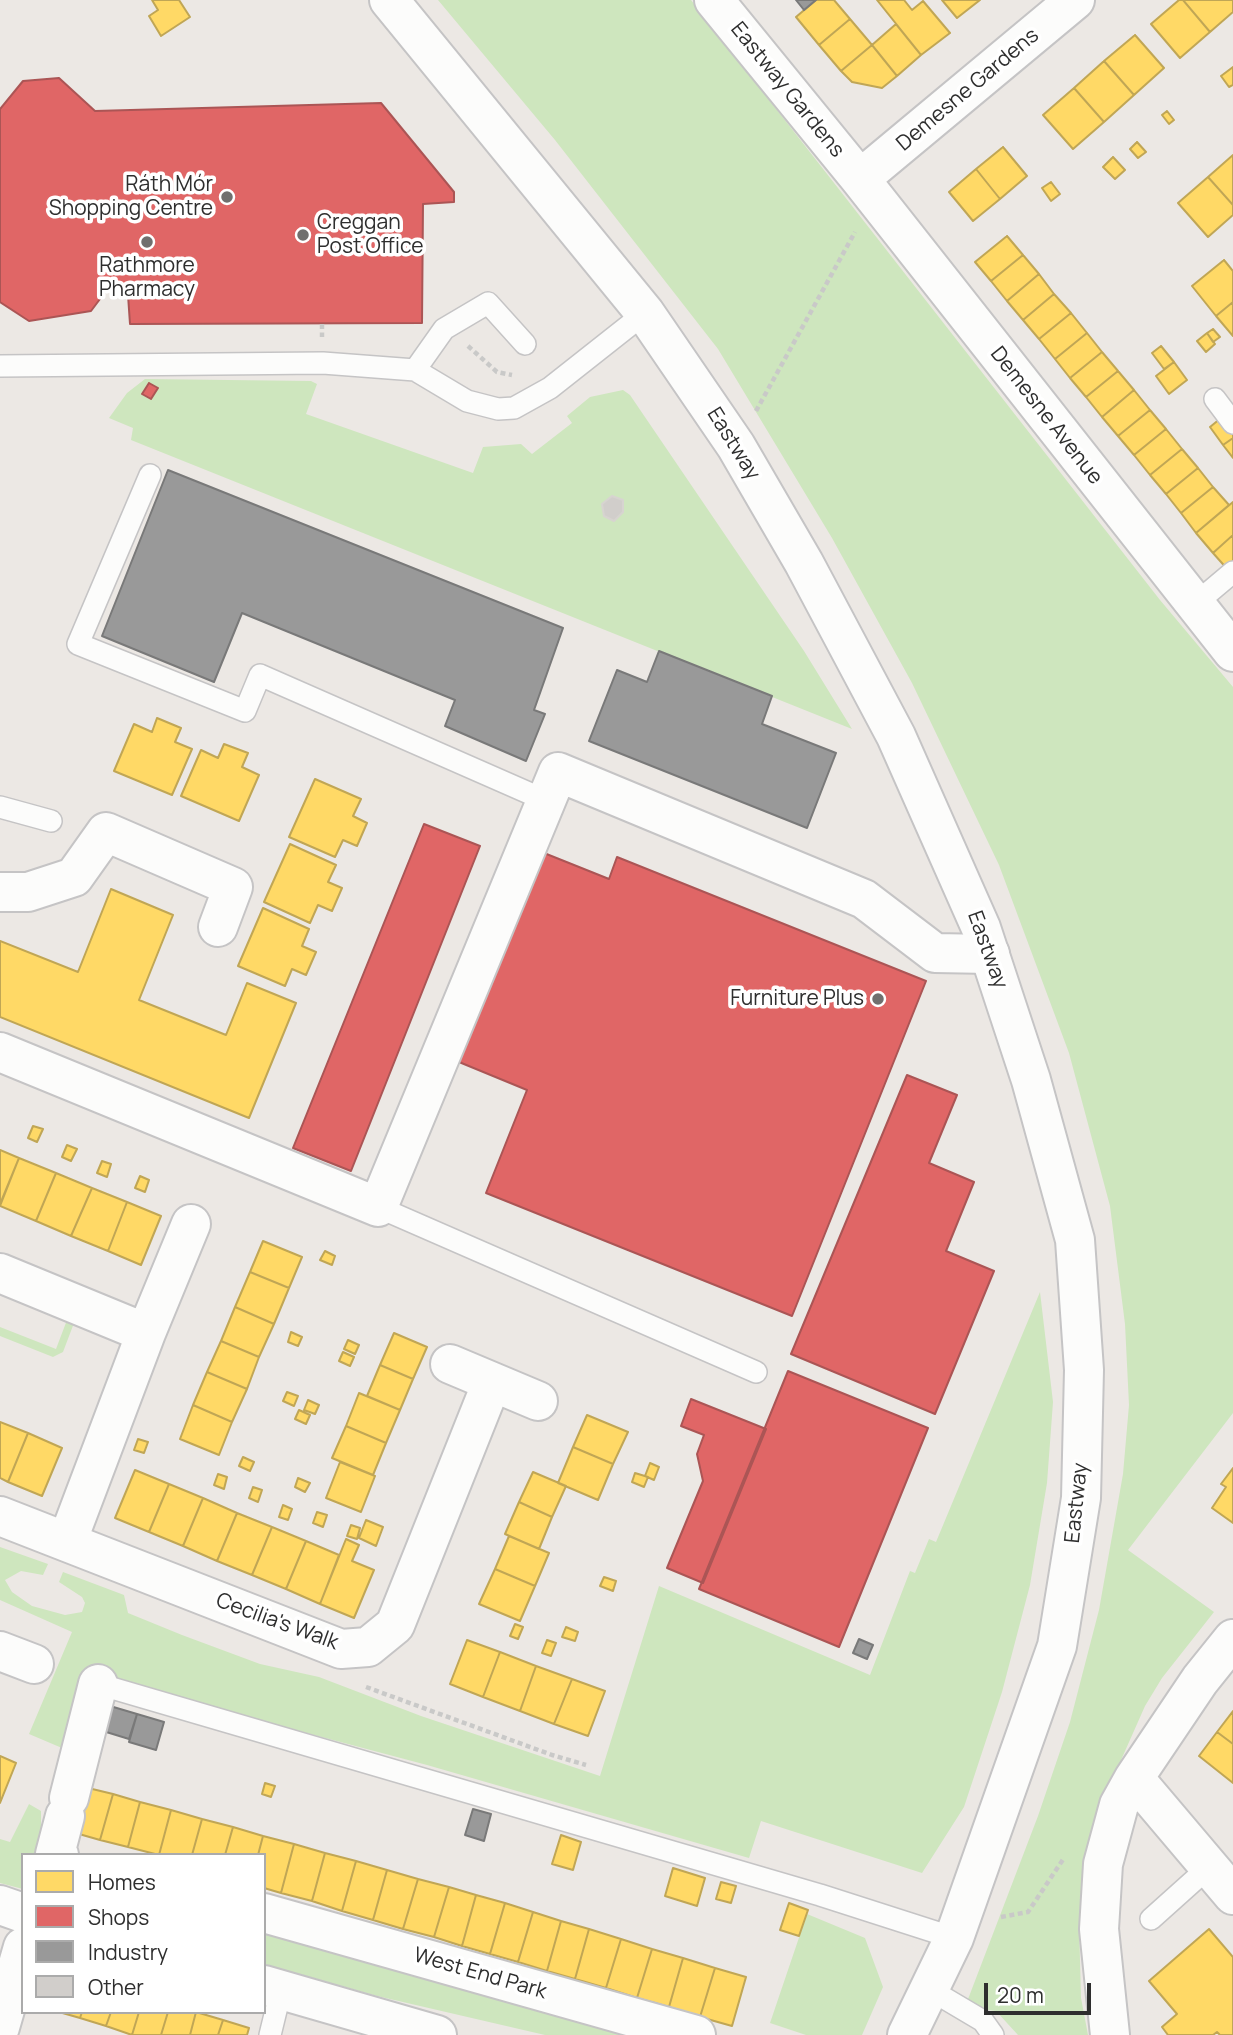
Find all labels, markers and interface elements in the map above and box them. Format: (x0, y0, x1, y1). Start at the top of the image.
street label: Eastway Gardens (725, 17, 849, 163)
street label: Demesne Gardens (892, 23, 1044, 157)
place label: Ráth Mór Shopping Centre (49, 172, 213, 222)
marker: Ráth Mór Shopping Centre (219, 189, 235, 205)
place label: Creggan Post Office (317, 210, 423, 260)
marker: Creggan Post Office (295, 227, 311, 243)
marker: Rathmore Pharmacy (139, 234, 155, 250)
place label: Rathmore Pharmacy (99, 253, 195, 303)
street label: Demesne Avenue (984, 342, 1108, 490)
street label: Eastway (701, 403, 765, 485)
street label: Eastway (961, 908, 1013, 992)
place label: Furniture Plus (730, 986, 864, 1012)
marker: Furniture Plus (870, 991, 886, 1007)
street label: Eastway (1060, 1462, 1094, 1544)
street label: Cecilia's Walk (212, 1588, 342, 1656)
legend (21, 1853, 266, 2014)
text: Homes (88, 1868, 156, 1896)
text: Shops (88, 1903, 149, 1931)
text: Industry (88, 1938, 168, 1966)
street label: West End Park (411, 1943, 549, 2005)
scale bar (988, 1968, 1095, 2012)
text: Other (88, 1973, 144, 2001)
text: 20 m (997, 1981, 1044, 2009)

